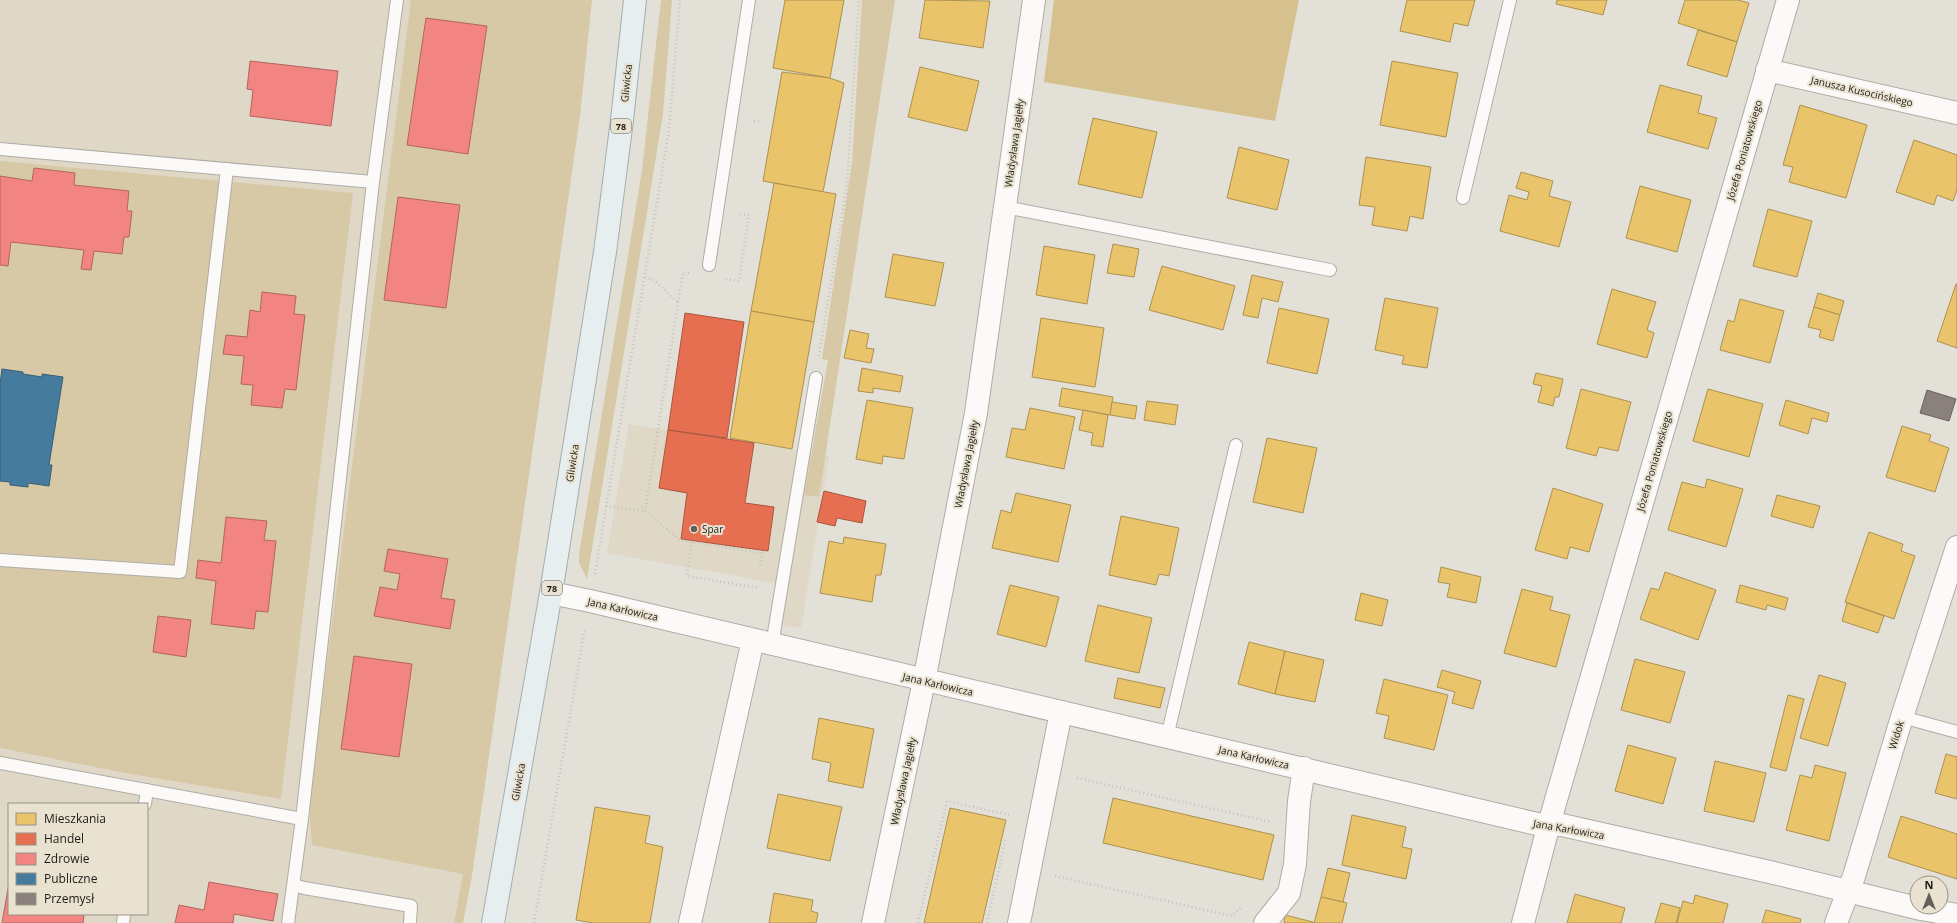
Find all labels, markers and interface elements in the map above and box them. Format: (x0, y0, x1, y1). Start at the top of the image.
street label: Gliwicka (617, 63, 635, 103)
street label: Janusza Kusocińskiego (1809, 72, 1914, 110)
street label: Władysława Jagiełły (1001, 97, 1027, 188)
street label: Józefa Poniatowskiego (1723, 98, 1765, 203)
road number: 78 (611, 119, 631, 133)
street label: Józefa Poniatowskiego (1633, 409, 1675, 514)
street label: Władysława Jagiełły (951, 418, 982, 509)
street label: Gliwicka (562, 443, 582, 483)
place label: Spar (702, 522, 723, 536)
marker: Spar (689, 524, 699, 534)
road number: 78 (542, 581, 562, 595)
street label: Jana Karłowicza (585, 594, 660, 624)
street label: Jana Karłowicza (900, 669, 975, 699)
street label: Widok (1885, 718, 1907, 751)
street label: Władysława Jagiełły (887, 735, 919, 826)
street label: Jana Karłowicza (1216, 742, 1291, 772)
street label: Gliwicka (508, 762, 528, 802)
legend (8, 803, 148, 915)
text: Mieszkania (44, 810, 106, 827)
street label: Jana Karłowicza (1531, 816, 1606, 842)
text: Handel (44, 830, 84, 847)
text: Zdrowie (44, 850, 90, 867)
text: Publiczne (44, 870, 98, 887)
north arrow (1909, 875, 1949, 915)
text: N (1925, 877, 1933, 892)
text: Przemysł (44, 890, 95, 907)

